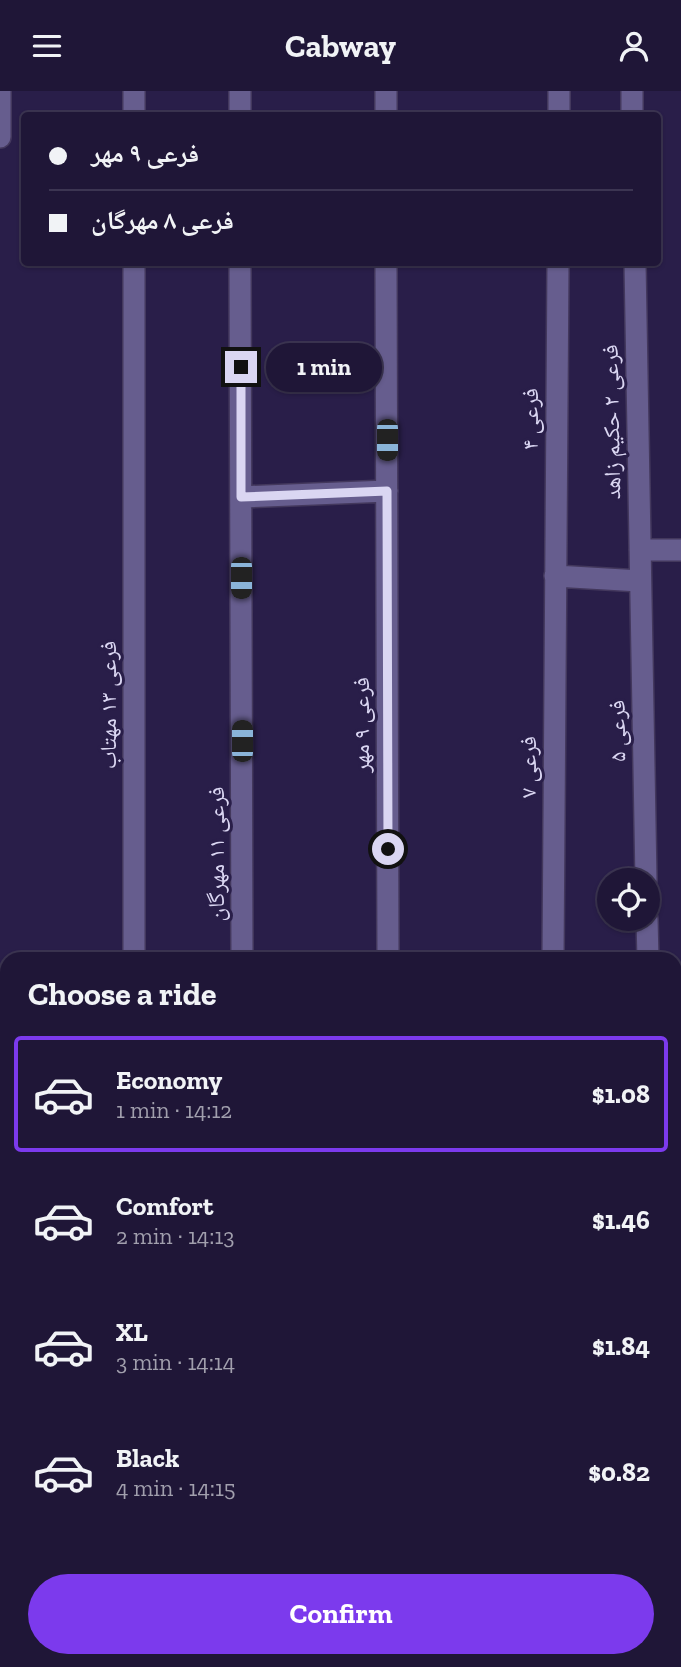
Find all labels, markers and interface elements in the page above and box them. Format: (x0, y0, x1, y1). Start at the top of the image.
icon: menu (28, 27, 66, 65)
text: Cabway (285, 27, 396, 65)
icon: person (615, 27, 653, 65)
text: فرعی ۹ مهر (91, 137, 199, 169)
text: فرعی ۸ مهرگان (91, 204, 234, 236)
callout: 1 min (266, 343, 381, 391)
street label: فرعی ۲ حکیم زاهد (596, 344, 628, 500)
route end (225, 351, 257, 383)
text: 1 min (297, 353, 351, 381)
street label: فرعی ۴ (516, 388, 544, 450)
car (377, 419, 398, 461)
car (231, 557, 252, 599)
street label: فرعی ۱۳ مهتاب (94, 641, 122, 769)
street label: فرعی ۹ مهر (347, 677, 375, 774)
street label: فرعی ۵ (602, 700, 632, 762)
car (232, 720, 253, 762)
street label: فرعی ۷ (514, 736, 542, 798)
street label: فرعی ۱۱ مهرگان (202, 787, 230, 921)
route start (372, 833, 404, 865)
map controls (597, 868, 660, 931)
button: locate (597, 868, 660, 931)
text: Choose a ride (28, 975, 216, 1013)
icon: car (32, 1063, 95, 1126)
text: Economy (116, 1064, 222, 1096)
text: $1.08 (592, 1078, 650, 1110)
text: 1 min · 14:12 (116, 1096, 232, 1124)
icon: car (32, 1189, 95, 1252)
text: Comfort (116, 1190, 213, 1222)
text: $1.46 (592, 1204, 650, 1236)
text: 2 min · 14:13 (116, 1222, 235, 1250)
icon: car (32, 1315, 95, 1378)
text: XL (116, 1316, 148, 1348)
text: $1.84 (592, 1330, 650, 1362)
text: 3 min · 14:14 (116, 1348, 235, 1376)
icon: car (32, 1441, 95, 1504)
text: Black (116, 1442, 179, 1474)
text: $0.82 (588, 1456, 650, 1488)
text: 4 min · 14:15 (116, 1474, 236, 1502)
button: Confirm (28, 1574, 654, 1654)

